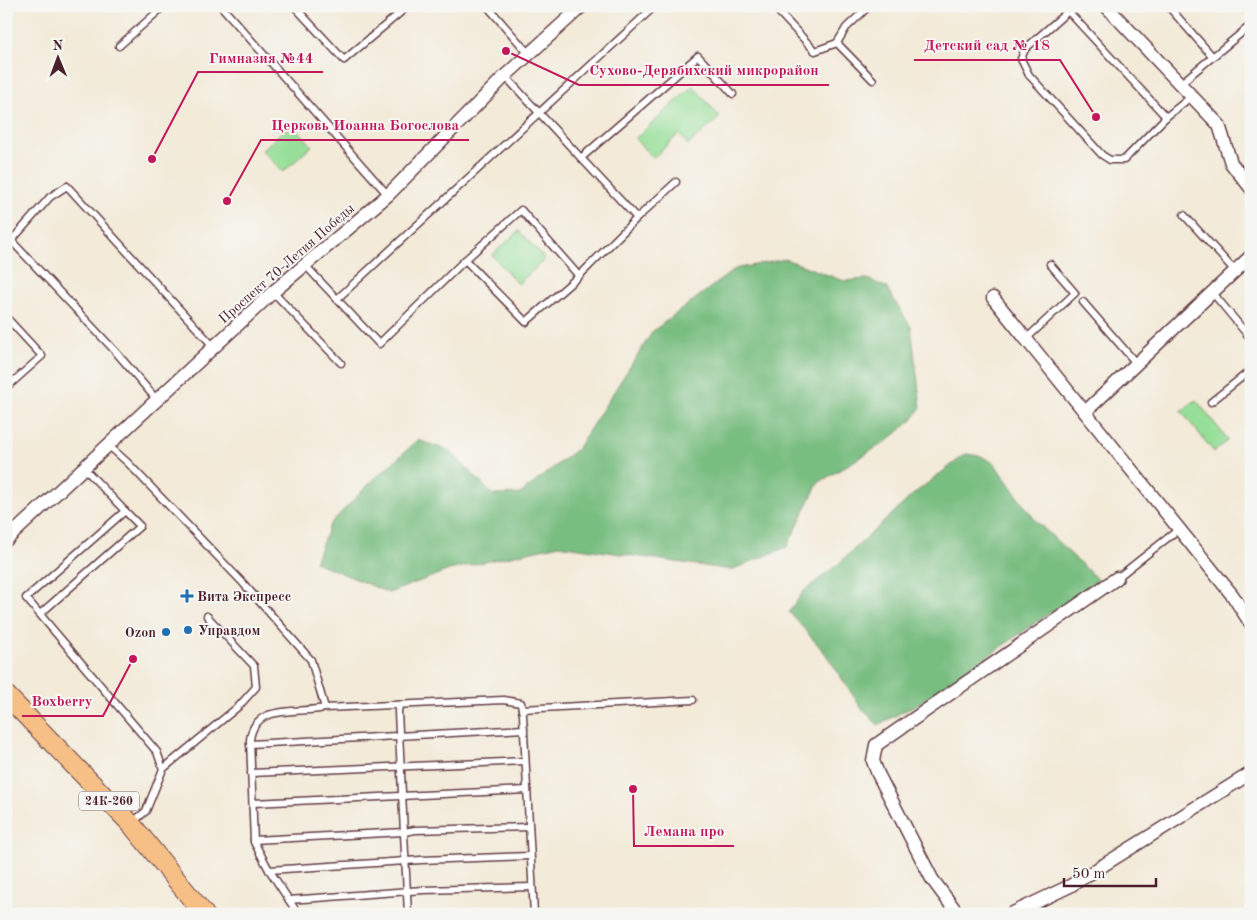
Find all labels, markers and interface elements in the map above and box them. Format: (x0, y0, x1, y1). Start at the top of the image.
callout: Детский сад № 18 (914, 30, 1060, 60)
north arrow (32, 32, 82, 82)
text: N (52, 39, 64, 53)
text: Детский сад № 18 (924, 39, 1050, 54)
callout: Гимназия №44 (198, 42, 323, 72)
text: Гимназия №44 (209, 52, 313, 67)
callout: Сухово-Дерябихский микрорайон (579, 55, 829, 85)
text: Сухово-Дерябихский микрорайон (589, 64, 819, 79)
callout: Церковь Иоанна Богослова (261, 110, 469, 140)
text: Церковь Иоанна Богослова (271, 119, 459, 134)
street label: Проспект 70-Летия Победы (216, 201, 357, 326)
marker: Вита Экспресс (181, 590, 193, 602)
place label: Вита Экспресс (197, 590, 291, 604)
marker: Управдом (182, 624, 194, 636)
place label: Управдом (198, 624, 261, 638)
place label: Ozon (125, 626, 156, 640)
marker: Ozon (160, 626, 172, 638)
callout: Boxberry (22, 686, 103, 716)
text: Boxberry (31, 695, 93, 710)
road number: 24К-260 (79, 791, 139, 810)
callout: Лемана про (634, 816, 734, 846)
text: Лемана про (644, 825, 724, 840)
scale bar (1064, 855, 1157, 887)
text: 50 m (1072, 867, 1106, 882)

